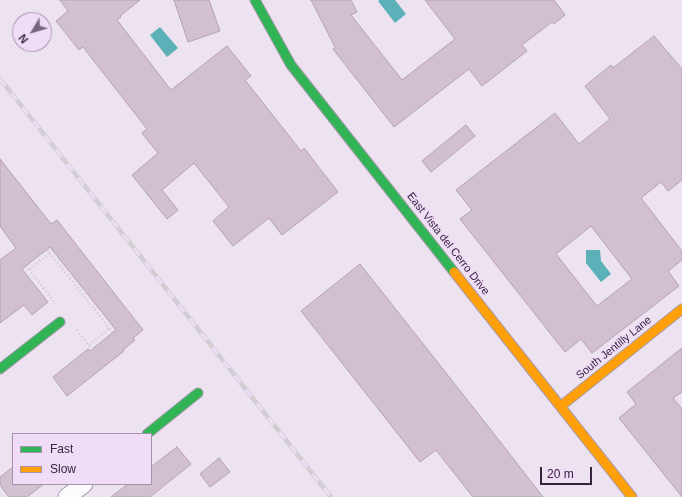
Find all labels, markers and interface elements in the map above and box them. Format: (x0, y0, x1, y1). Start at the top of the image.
north arrow (12, 12, 52, 52)
text: N (16, 32, 31, 46)
street label: East Vista del Cerro Drive (404, 190, 492, 298)
street label: South Jentilly Lane (574, 314, 654, 382)
legend (12, 433, 152, 485)
text: Fast (50, 442, 73, 456)
scale bar (542, 459, 594, 485)
text: Slow (50, 462, 76, 476)
text: 20 m (547, 467, 574, 481)

